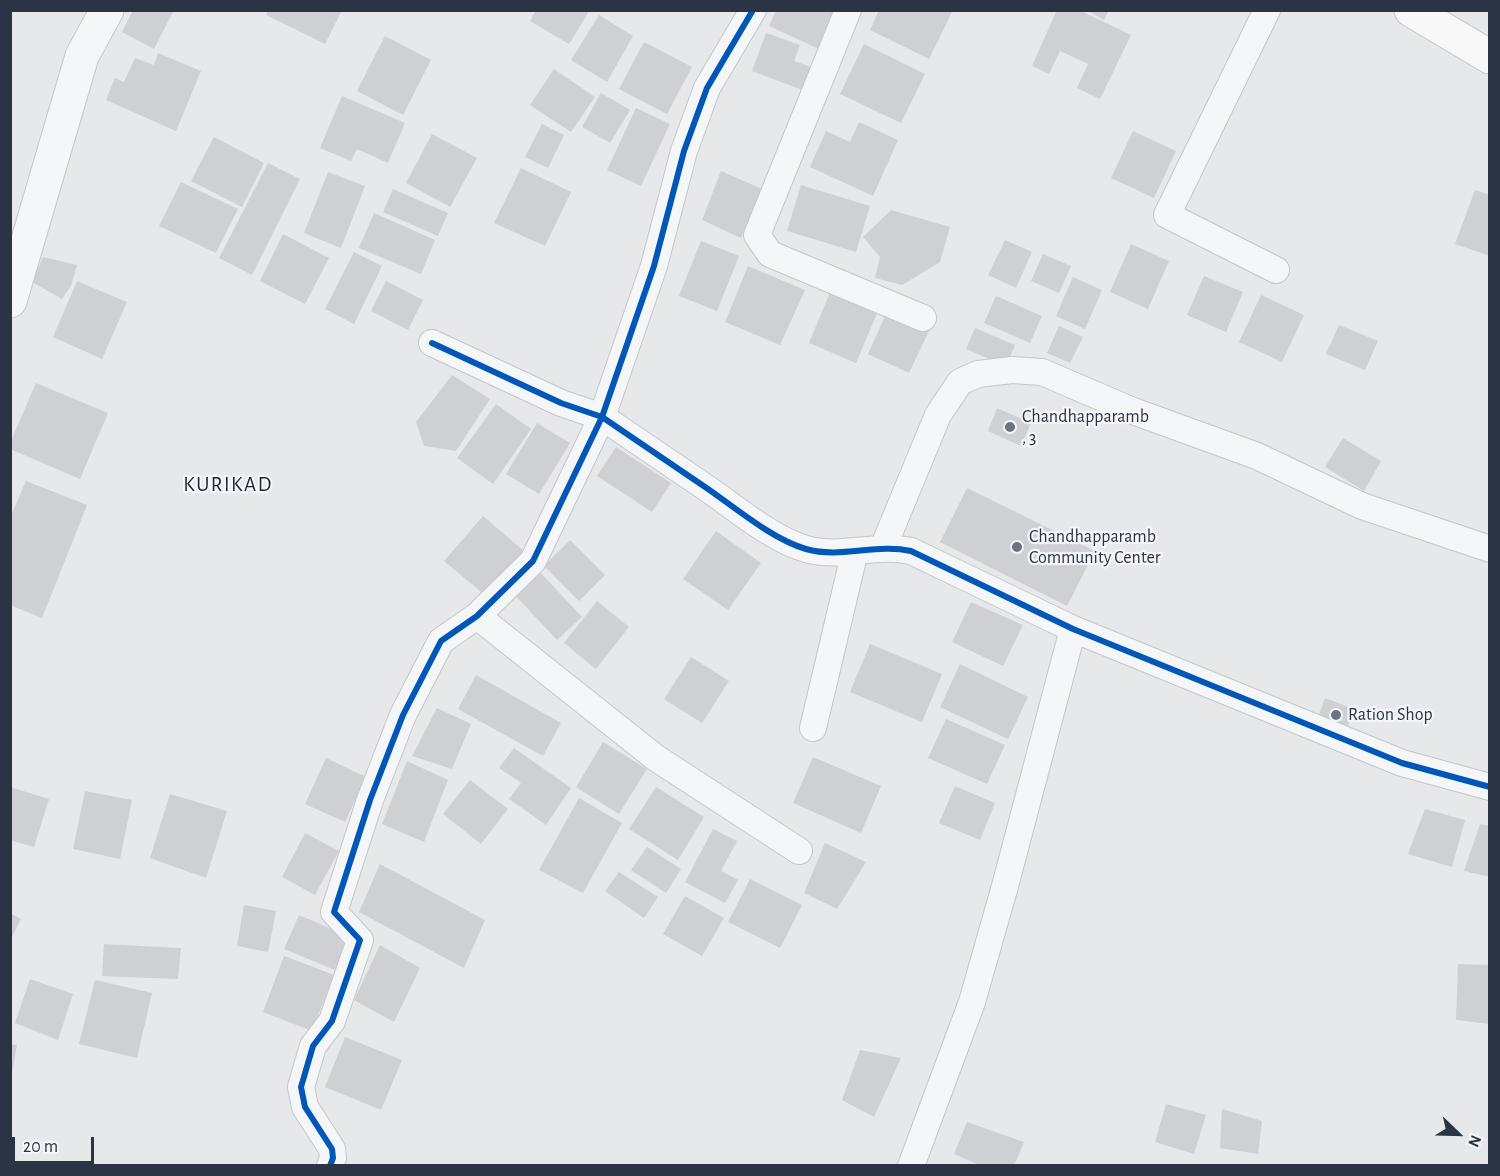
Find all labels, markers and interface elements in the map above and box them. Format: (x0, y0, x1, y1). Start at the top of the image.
place label: Chandhapparamb , 3 (1022, 406, 1149, 448)
marker: Chandhapparamb , 3 (1003, 420, 1017, 434)
district label: KURIKAD (183, 472, 273, 498)
place label: Chandhapparamb Community Center (1029, 526, 1161, 568)
marker: Chandhapparamb Community Center (1010, 540, 1024, 554)
place label: Ration Shop (1348, 704, 1433, 726)
marker: Ration Shop (1329, 708, 1343, 722)
north arrow (1428, 1104, 1488, 1164)
scale bar (15, 1125, 98, 1163)
text: N (1465, 1133, 1484, 1149)
text: 20 m (23, 1138, 58, 1156)

